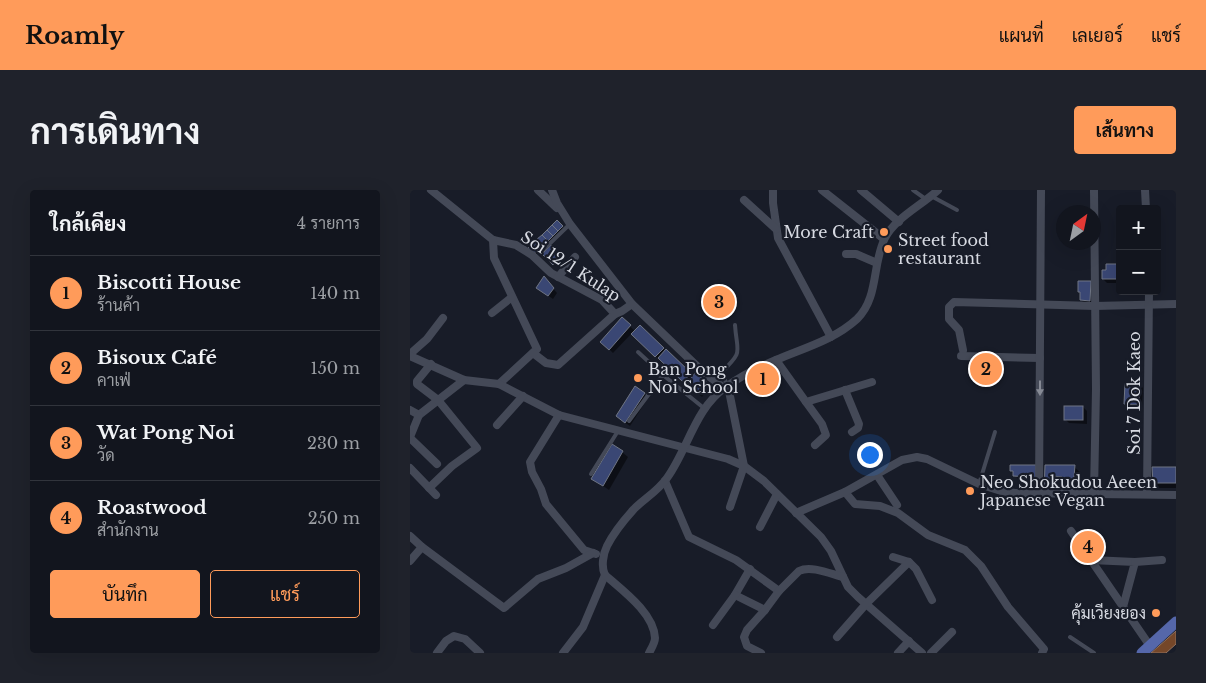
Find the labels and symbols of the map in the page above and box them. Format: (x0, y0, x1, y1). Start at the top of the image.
north arrow (1056, 205, 1101, 250)
place label: More Craft (783, 222, 874, 242)
street label: Soi 12/1 Kulap (517, 226, 625, 306)
marker: More Craft (878, 226, 890, 238)
place label: Street food restaurant (898, 230, 989, 268)
marker: Street food restaurant (882, 243, 894, 255)
pin: 3 (703, 283, 735, 321)
street label: Soi 7 Dok Kaeo (1124, 331, 1144, 455)
pin: 2 (970, 350, 1002, 388)
place label: Ban Pong Noi School (648, 359, 738, 397)
pin: 1 (747, 360, 779, 398)
marker: Ban Pong Noi School (632, 372, 644, 384)
one-way arrow (1036, 380, 1044, 396)
your location (857, 442, 883, 468)
place label: Neo Shokudou Aeeen Japanese Vegan (978, 472, 1157, 510)
marker: Neo Shokudou Aeeen Japanese Vegan (964, 485, 976, 497)
pin: 4 (1072, 528, 1104, 566)
place label: คุ้มเวียงยอง (1071, 602, 1146, 625)
marker: คุ้มเวียงยอง (1150, 607, 1162, 619)

